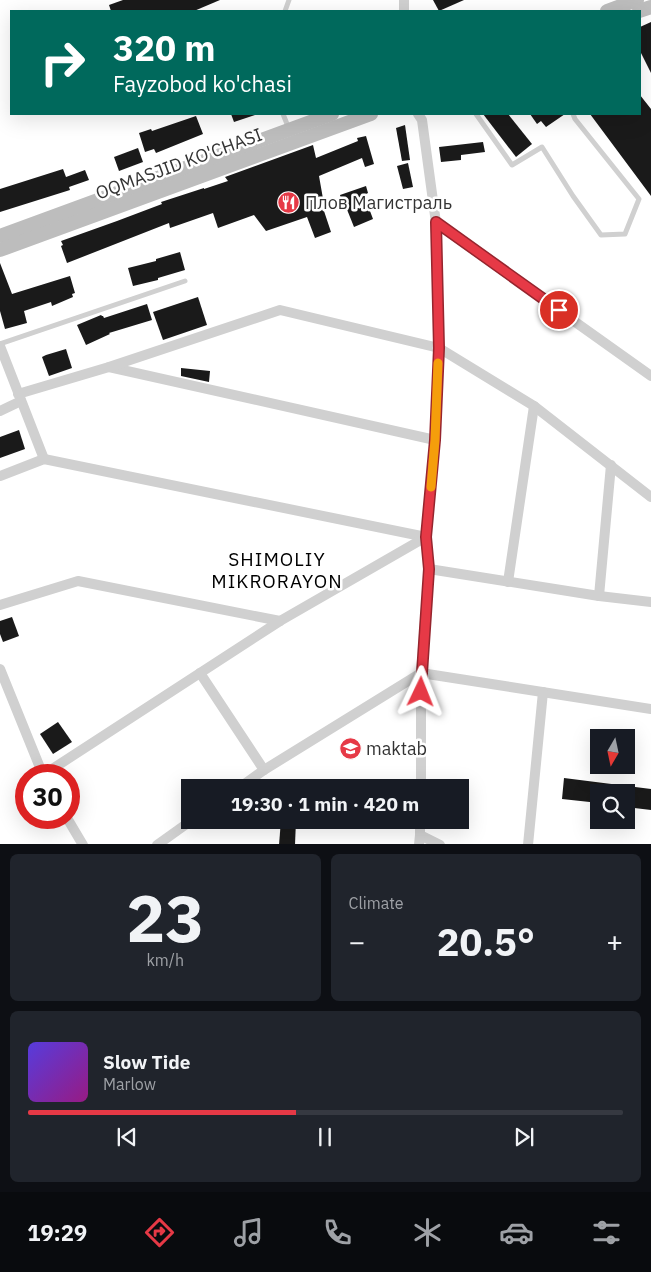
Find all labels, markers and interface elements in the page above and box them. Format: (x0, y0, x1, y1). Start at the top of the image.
text: 320 m (113, 25, 216, 71)
icon: right (30, 30, 95, 95)
text: Fayzobod ko'chasi (113, 69, 292, 98)
street label: OQMASJID KO'CHASI (92, 123, 265, 204)
restaurant icon: Плов Магистраль (277, 191, 301, 215)
place label: Плов Магистраль (305, 191, 452, 214)
pin (538, 289, 580, 331)
icon: arrive (545, 296, 573, 324)
district label: SHIMOLIY MIKRORAYON (211, 547, 343, 593)
position arrow (394, 665, 446, 717)
north arrow (590, 729, 635, 774)
map controls (590, 729, 635, 829)
school or university icon: maktab (338, 737, 362, 761)
place label: maktab (366, 737, 427, 760)
speed limit sign: 30 (15, 764, 80, 829)
button: search (590, 784, 635, 829)
text: 19:30 · 1 min · 420 m (231, 792, 419, 816)
text: 23 (126, 875, 204, 960)
text: Climate (349, 893, 404, 913)
text: 20.5° (437, 917, 535, 966)
text: − (349, 923, 365, 960)
text: + (606, 923, 623, 960)
text: km/h (146, 950, 184, 970)
text: Slow Tide (103, 1050, 190, 1074)
text: Marlow (103, 1074, 156, 1094)
icon: previous (113, 1123, 141, 1151)
icon: pause (311, 1123, 339, 1151)
icon: next (510, 1123, 538, 1151)
icon: directions (142, 1215, 177, 1250)
icon: music (231, 1215, 266, 1250)
icon: phone (320, 1215, 355, 1250)
icon: climate (410, 1215, 445, 1250)
icon: car (499, 1215, 534, 1250)
icon: filters (589, 1215, 624, 1250)
text: 19:29 (27, 1218, 87, 1247)

